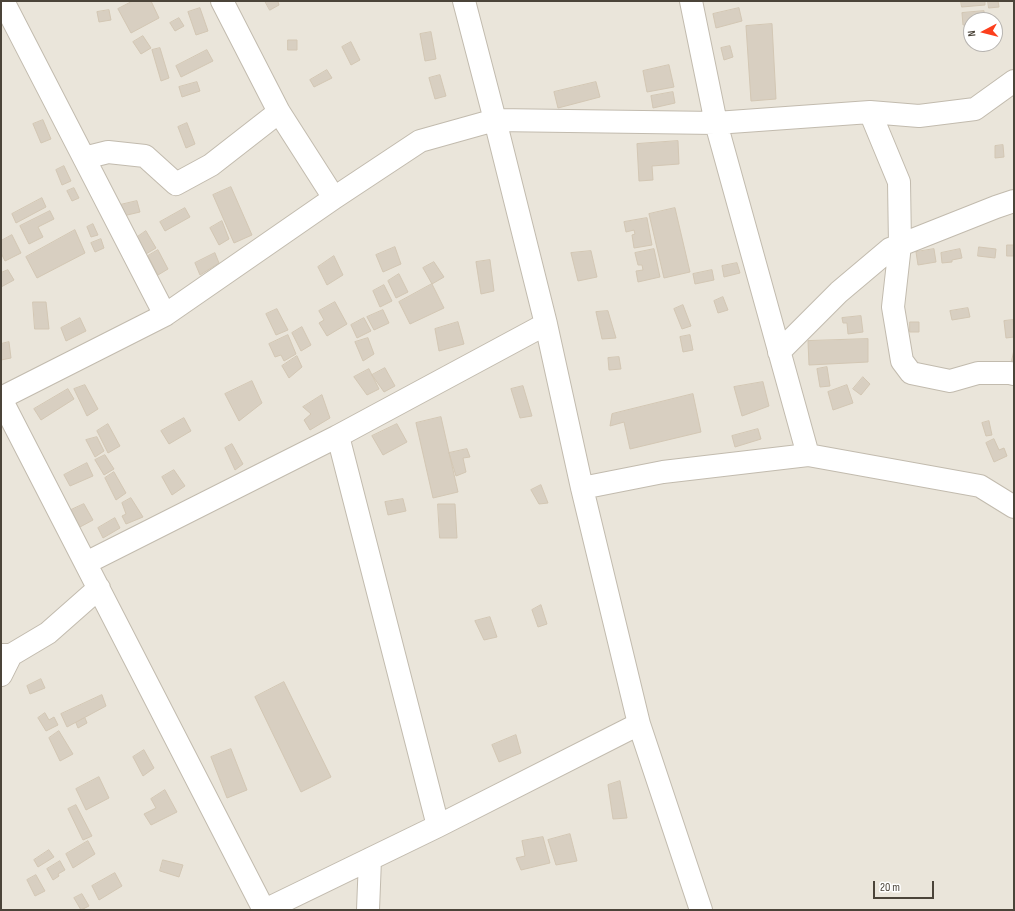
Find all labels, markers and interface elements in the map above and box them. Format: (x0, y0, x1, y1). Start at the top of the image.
north arrow (963, 12, 1003, 52)
text: N (965, 30, 978, 37)
scale bar (875, 873, 936, 899)
text: 20 m (880, 880, 900, 895)

